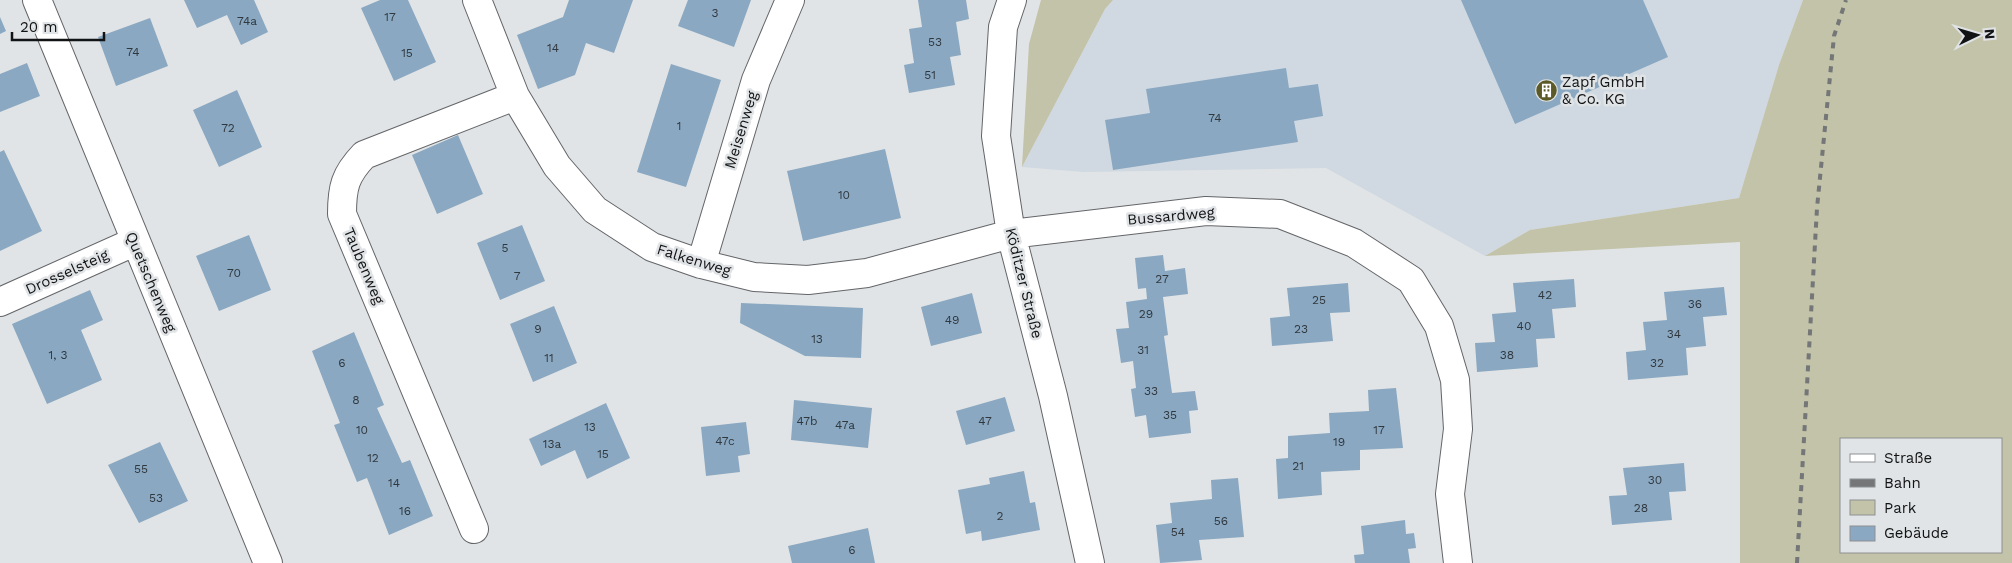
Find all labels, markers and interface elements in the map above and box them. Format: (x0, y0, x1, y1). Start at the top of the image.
house number: 3 (712, 6, 719, 20)
scale bar (12, 10, 105, 42)
house number: 17 (384, 10, 396, 24)
north arrow (1952, 10, 2002, 60)
house number: 74a (237, 14, 257, 28)
text: 20 m (20, 18, 58, 36)
text: N (1982, 28, 1998, 40)
house number: 53 (928, 35, 942, 49)
house number: 14 (547, 41, 559, 55)
house number: 74 (126, 45, 140, 59)
house number: 15 (401, 46, 413, 60)
house number: 51 (924, 68, 936, 82)
place label: Zapf GmbH & Co. KG (1562, 73, 1645, 108)
building icon: Zapf GmbH & Co. KG (1534, 79, 1558, 103)
street label: Meisenweg (721, 89, 761, 171)
house number: 74 (1208, 111, 1222, 125)
house number: 1 (677, 119, 681, 133)
house number: 72 (221, 121, 235, 135)
house number: 10 (838, 188, 850, 202)
street label: Bussardweg (1127, 203, 1215, 229)
street label: Taubenweg (340, 225, 388, 307)
street label: Köditzer Straße (1002, 226, 1046, 340)
street label: Quetschenweg (122, 229, 180, 335)
street label: Falkenweg (655, 240, 733, 280)
house number: 5 (502, 241, 509, 255)
street label: Drosselsteig (22, 246, 112, 298)
house number: 70 (227, 266, 241, 280)
house number: 7 (514, 269, 521, 283)
house number: 27 (1155, 272, 1169, 286)
house number: 42 (1538, 288, 1552, 302)
house number: 25 (1312, 293, 1326, 307)
house number: 36 (1688, 297, 1702, 311)
house number: 29 (1139, 307, 1153, 321)
house number: 49 (945, 313, 959, 327)
house number: 40 (1517, 319, 1531, 333)
house number: 9 (534, 322, 542, 336)
house number: 23 (1294, 322, 1308, 336)
house number: 34 (1667, 327, 1681, 341)
house number: 13 (811, 332, 823, 346)
house number: 31 (1137, 343, 1149, 357)
house number: 1, 3 (49, 348, 67, 362)
house number: 38 (1500, 348, 1514, 362)
house number: 11 (544, 351, 554, 365)
house number: 6 (338, 356, 346, 370)
house number: 32 (1650, 356, 1664, 370)
house number: 33 (1144, 384, 1158, 398)
house number: 8 (352, 393, 360, 407)
house number: 35 (1163, 408, 1177, 422)
house number: 47b (797, 414, 818, 428)
house number: 47 (978, 414, 992, 428)
house number: 47a (835, 418, 855, 432)
house number: 13 (584, 420, 596, 434)
house number: 10 (356, 423, 368, 437)
house number: 17 (1373, 423, 1385, 437)
house number: 47c (715, 434, 735, 448)
house number: 19 (1333, 435, 1345, 449)
house number: 13a (543, 437, 561, 451)
legend (1840, 438, 2002, 553)
house number: 15 (597, 447, 609, 461)
text: Straße (1884, 449, 1932, 467)
house number: 12 (367, 451, 379, 465)
house number: 21 (1292, 459, 1304, 473)
house number: 55 (134, 462, 148, 476)
house number: 30 (1648, 473, 1662, 487)
text: Bahn (1884, 474, 1921, 492)
house number: 14 (388, 476, 400, 490)
house number: 53 (149, 491, 163, 505)
text: Park (1884, 499, 1917, 517)
house number: 28 (1634, 501, 1648, 515)
house number: 16 (399, 504, 411, 518)
house number: 2 (997, 509, 1004, 523)
house number: 56 (1214, 514, 1228, 528)
text: Gebäude (1884, 524, 1949, 542)
house number: 54 (1171, 525, 1185, 539)
house number: 6 (848, 543, 856, 557)

